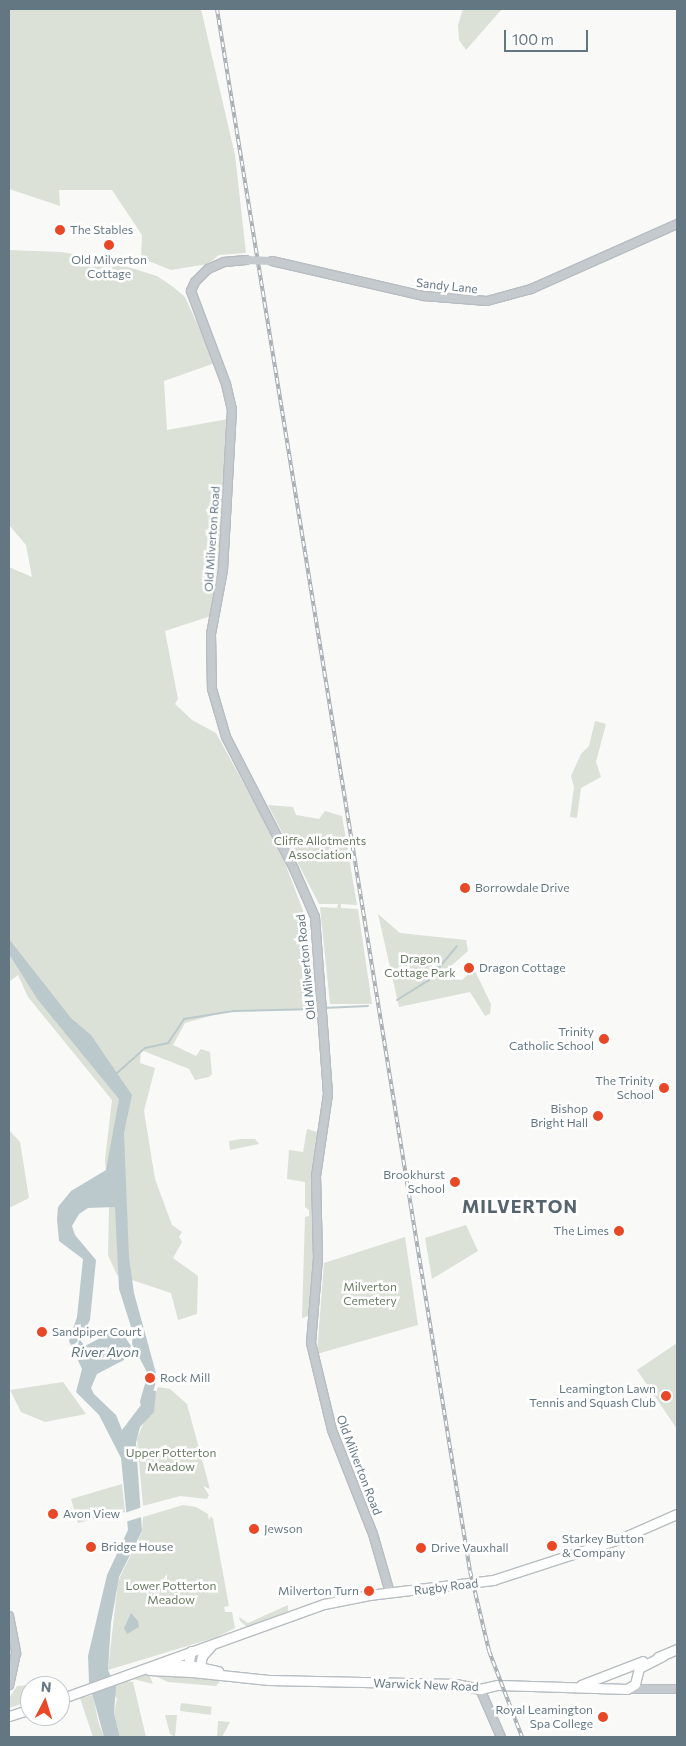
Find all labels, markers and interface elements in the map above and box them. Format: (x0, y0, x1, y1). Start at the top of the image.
scale bar (506, 20, 590, 52)
text: 100 m (512, 30, 554, 48)
place label: The Stables (70, 223, 133, 237)
marker: The Stables (54, 224, 66, 236)
marker: Old Milverton Cottage (103, 239, 115, 251)
place label: Old Milverton Cottage (71, 253, 147, 281)
street label: Sandy Lane (415, 276, 479, 296)
street label: Old Milverton Road (201, 486, 223, 592)
park label: Cliffe Allotments Association (274, 834, 366, 862)
place label: Borrowdale Drive (475, 881, 570, 895)
marker: Borrowdale Drive (459, 882, 471, 894)
street label: Old Milverton Road (293, 914, 319, 1020)
park label: Dragon Cottage Park (384, 952, 456, 980)
place label: Dragon Cottage (479, 961, 566, 975)
marker: Dragon Cottage (463, 962, 475, 974)
place label: Trinity Catholic School (509, 1025, 594, 1053)
marker: Trinity Catholic School (598, 1033, 610, 1045)
place label: The Trinity School (595, 1074, 654, 1102)
marker: The Trinity School (658, 1082, 670, 1094)
place label: Bishop Bright Hall (530, 1102, 588, 1130)
marker: Bishop Bright Hall (592, 1110, 604, 1122)
place label: Brookhurst School (383, 1168, 445, 1196)
marker: Brookhurst School (449, 1176, 461, 1188)
district label: MILVERTON (461, 1195, 579, 1217)
place label: The Limes (554, 1224, 609, 1238)
marker: The Limes (613, 1225, 625, 1237)
park label: Milverton Cemetery (343, 1280, 397, 1308)
place label: Sandpiper Court (52, 1325, 142, 1339)
marker: Sandpiper Court (36, 1326, 48, 1338)
water label: River Avon (71, 1344, 139, 1360)
place label: Rock Mill (160, 1371, 210, 1385)
marker: Rock Mill (144, 1372, 156, 1384)
place label: Leamington Lawn Tennis and Squash Club (529, 1382, 656, 1410)
marker: Leamington Lawn Tennis and Squash Club (660, 1390, 672, 1402)
street label: Old Milverton Road (333, 1413, 385, 1517)
park label: Upper Potterton Meadow (126, 1446, 216, 1474)
place label: Avon View (63, 1507, 120, 1521)
marker: Avon View (47, 1508, 59, 1520)
place label: Jewson (264, 1522, 303, 1536)
marker: Jewson (248, 1523, 260, 1535)
place label: Starkey Button & Company (562, 1532, 644, 1560)
place label: Bridge House (101, 1540, 173, 1554)
marker: Starkey Button & Company (546, 1540, 558, 1552)
marker: Bridge House (85, 1541, 97, 1553)
place label: Drive Vauxhall (431, 1541, 509, 1555)
marker: Drive Vauxhall (415, 1542, 427, 1554)
street label: Rugby Road (413, 1576, 479, 1598)
park label: Lower Potterton Meadow (126, 1579, 216, 1607)
place label: Milverton Turn (278, 1584, 359, 1598)
marker: Milverton Turn (363, 1585, 375, 1597)
north arrow (20, 1676, 70, 1726)
street label: Warwick New Road (373, 1676, 479, 1694)
text: N (40, 1678, 52, 1695)
place label: Royal Leamington Spa College (495, 1703, 593, 1731)
marker: Royal Leamington Spa College (597, 1711, 609, 1723)

